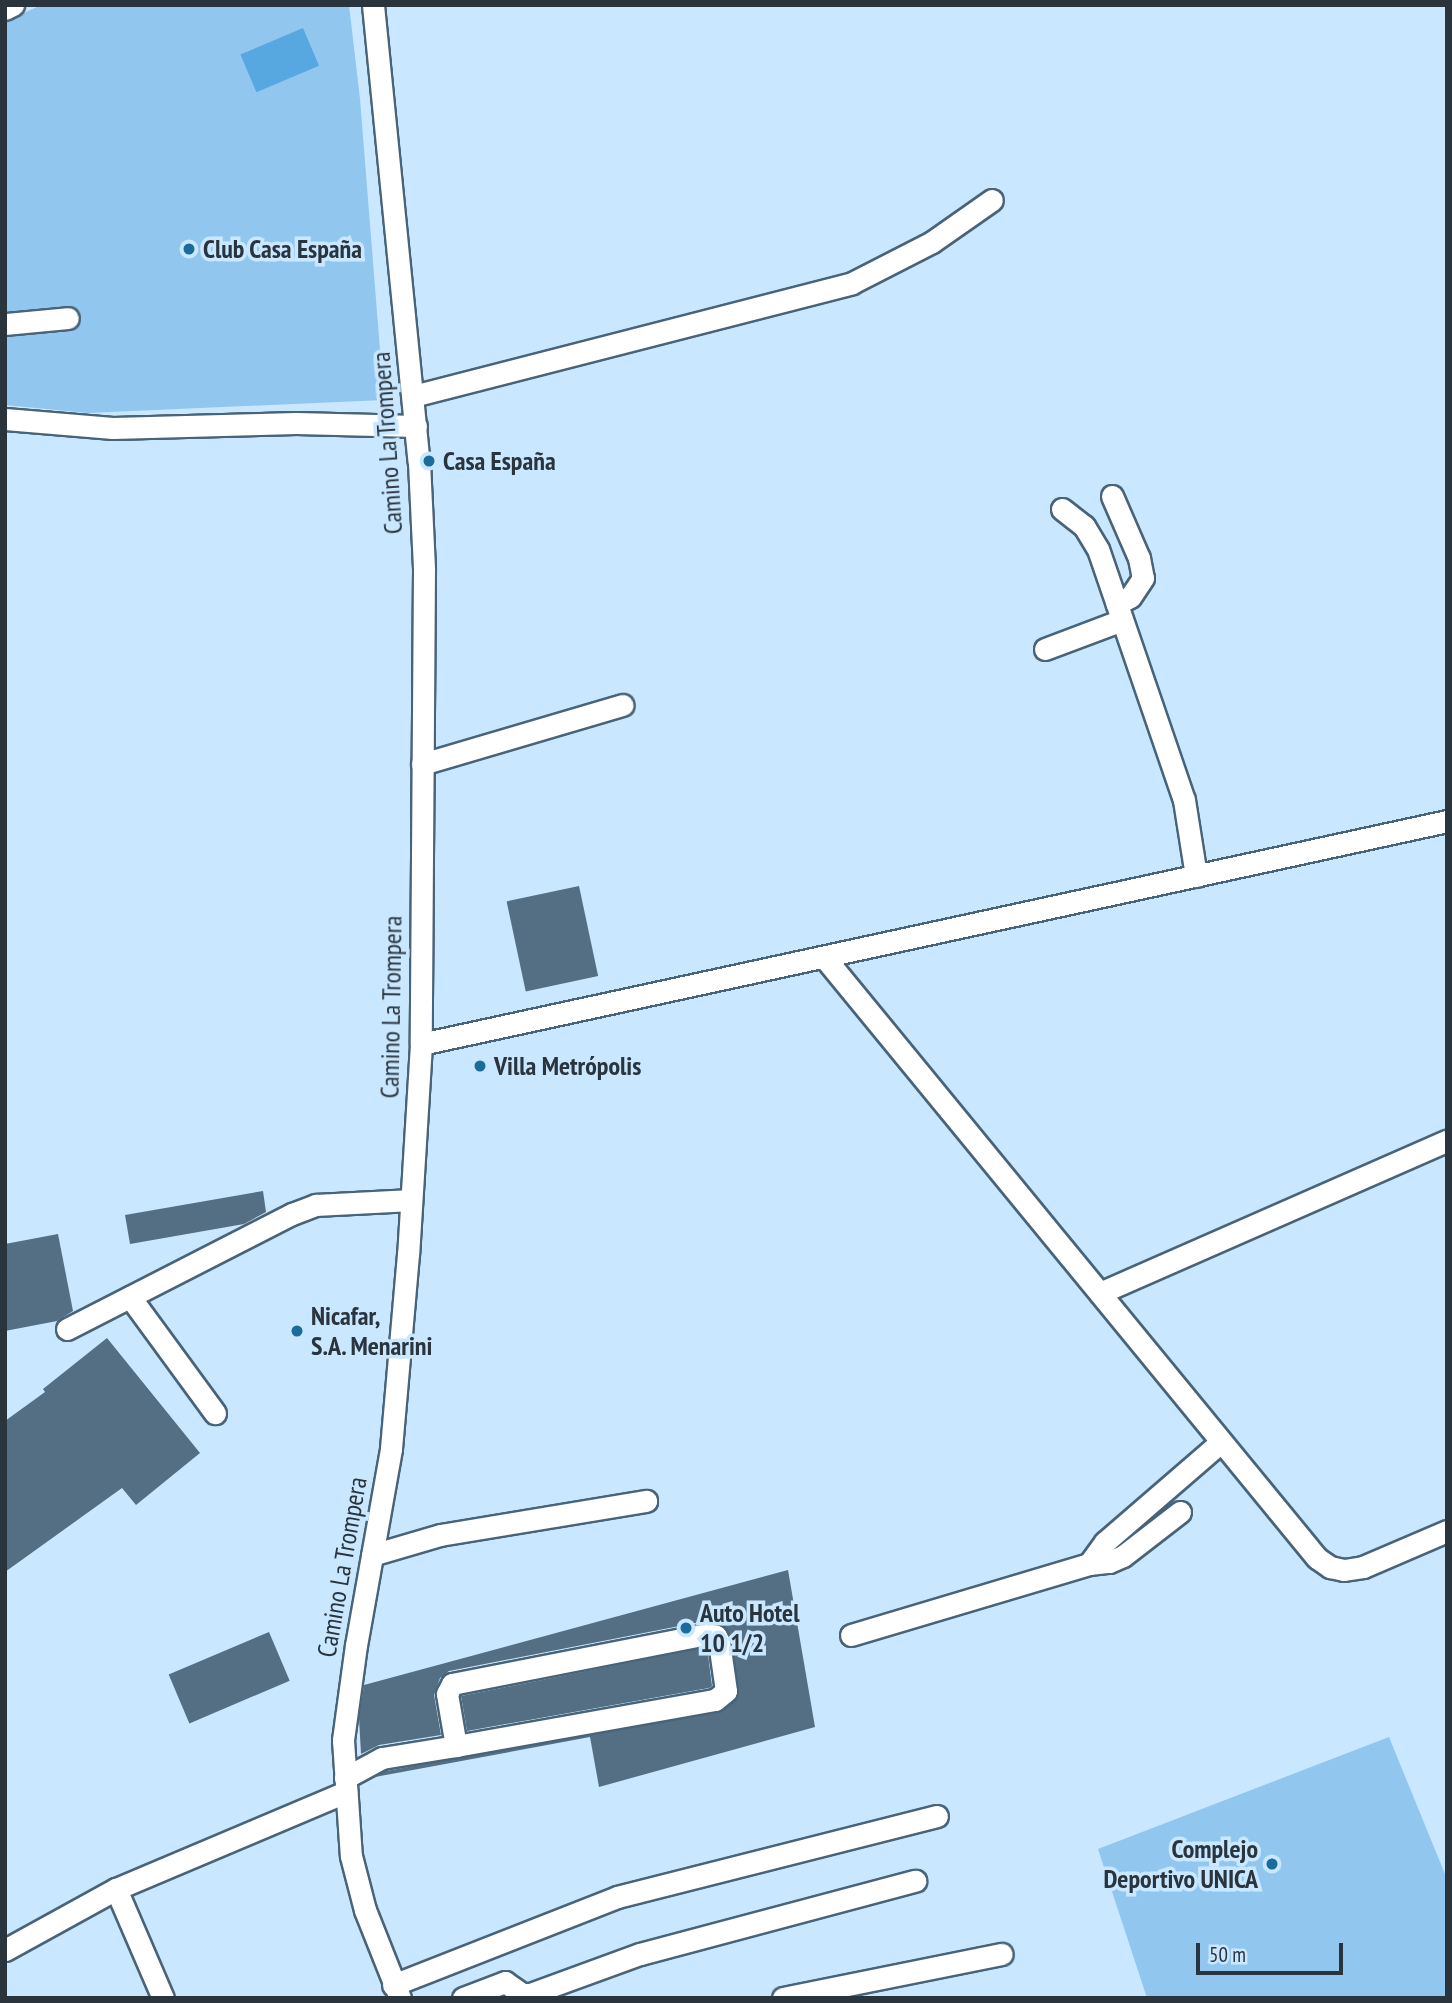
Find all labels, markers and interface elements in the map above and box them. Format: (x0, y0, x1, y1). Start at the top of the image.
place label: Club Casa España (203, 233, 362, 265)
marker: Club Casa España (181, 241, 197, 257)
street label: Camino La Trompera (365, 350, 409, 536)
place label: Casa España (443, 445, 556, 477)
marker: Casa España (421, 453, 437, 469)
street label: Camino La Trompera (374, 915, 408, 1099)
place label: Villa Metrópolis (494, 1050, 641, 1082)
marker: Villa Metrópolis (472, 1058, 488, 1074)
place label: Nicafar, S.A. Menarini (311, 1300, 434, 1362)
marker: Nicafar, S.A. Menarini (289, 1323, 305, 1339)
street label: Camino La Trompera (311, 1474, 373, 1660)
place label: Auto Hotel 10 1/2 (700, 1597, 800, 1658)
marker: Auto Hotel 10 1/2 (678, 1620, 694, 1636)
place label: Complejo Deportivo UNICA (1103, 1833, 1258, 1895)
marker: Complejo Deportivo UNICA (1264, 1856, 1280, 1872)
scale bar (1200, 1930, 1347, 1974)
text: 50 m (1209, 1941, 1246, 1968)

